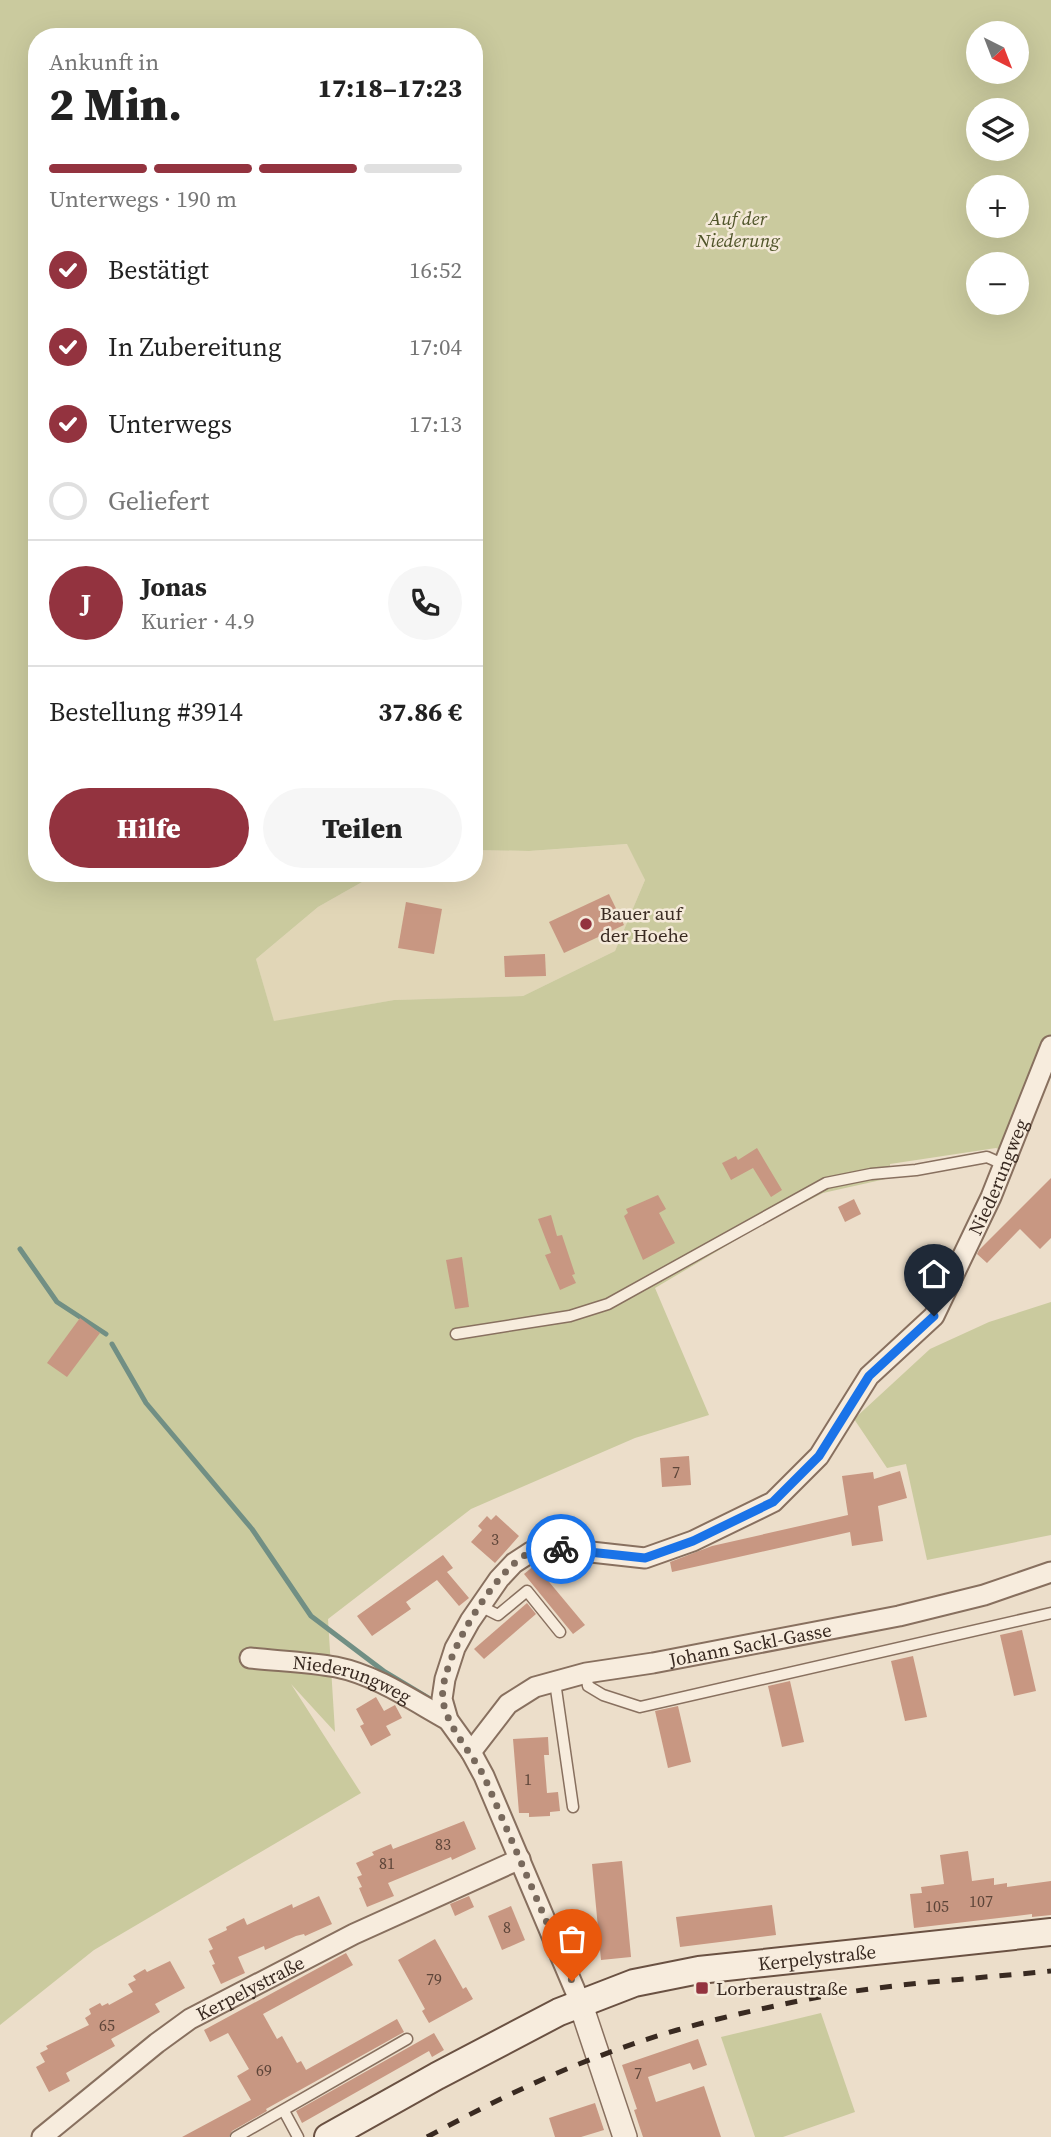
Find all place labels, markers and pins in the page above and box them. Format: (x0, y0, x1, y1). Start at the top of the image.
place label: Bauer auf der Hoehe (600, 900, 689, 948)
marker: Bauer auf der Hoehe (578, 916, 594, 932)
pin (904, 1244, 964, 1316)
pin (542, 1909, 602, 1981)
place label: Lorberaustraße (716, 1975, 848, 2001)
marker: Lorberaustraße (694, 1980, 710, 1996)

